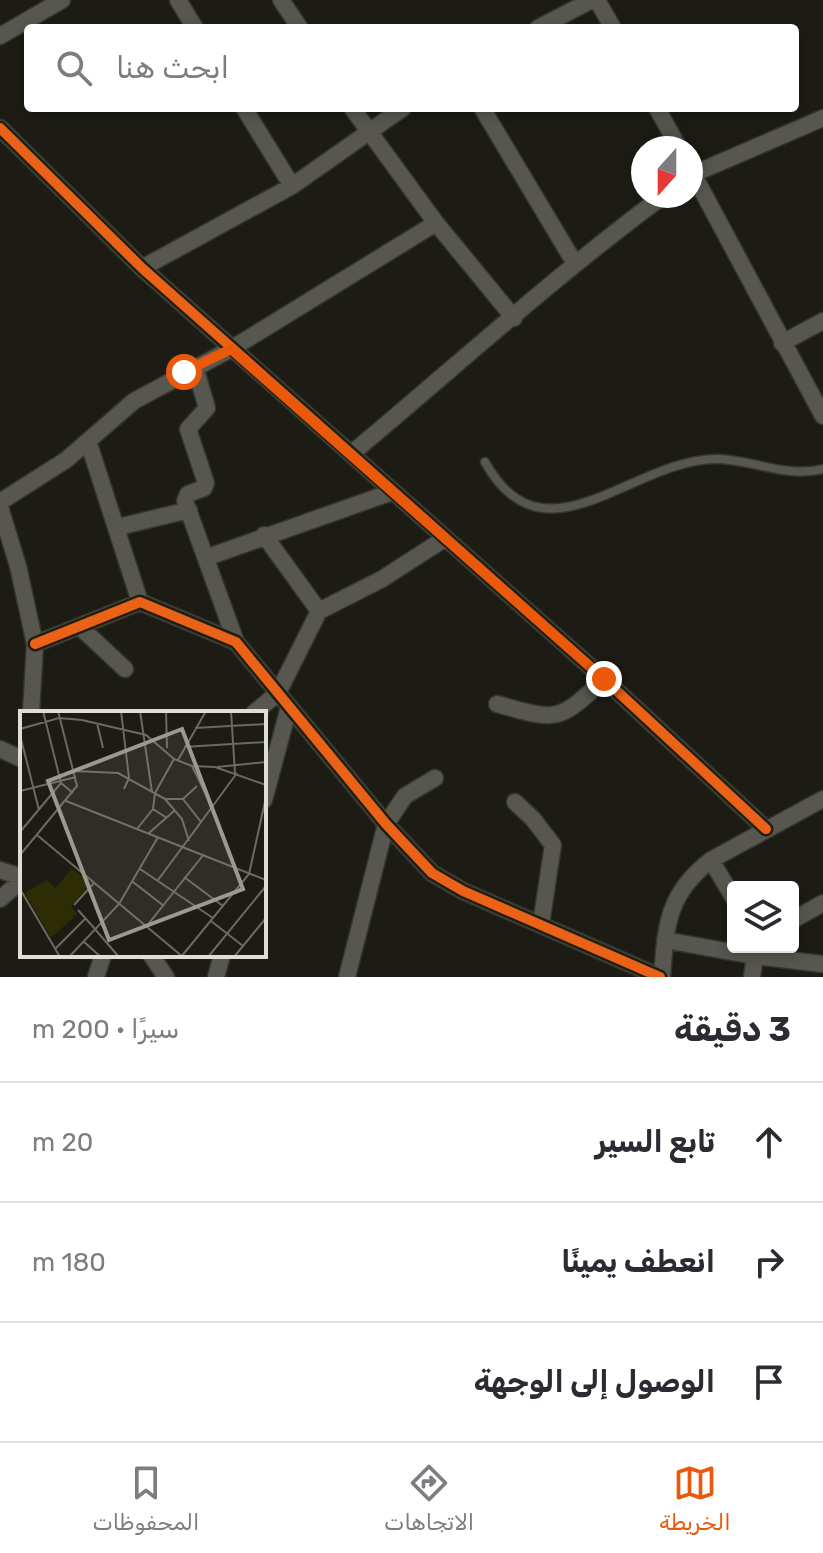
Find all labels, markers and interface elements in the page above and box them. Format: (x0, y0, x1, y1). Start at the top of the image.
search box (24, 24, 799, 112)
icon: search (52, 46, 96, 90)
text: ابحث هنا (116, 50, 229, 86)
north arrow (631, 136, 703, 208)
route start (166, 354, 202, 390)
route end (586, 661, 622, 697)
inset map (20, 711, 266, 957)
map controls (727, 881, 799, 953)
button: layers (727, 881, 799, 953)
text: 3 دقيقة (674, 1009, 791, 1050)
text: سيرًا · 200 m (32, 1014, 179, 1045)
icon: ahead (747, 1120, 791, 1164)
text: تابع السير (595, 1124, 715, 1160)
text: 20 m (32, 1127, 93, 1158)
icon: right (747, 1240, 791, 1284)
text: انعطف يمينًا (561, 1244, 715, 1280)
text: 180 m (32, 1247, 106, 1278)
icon: arrive (747, 1360, 791, 1404)
text: الوصول إلى الوجهة (474, 1364, 715, 1400)
tab: المحفوظات (92, 1461, 199, 1536)
tab: الاتجاهات (384, 1461, 474, 1536)
tab: الخريطة (659, 1461, 731, 1536)

